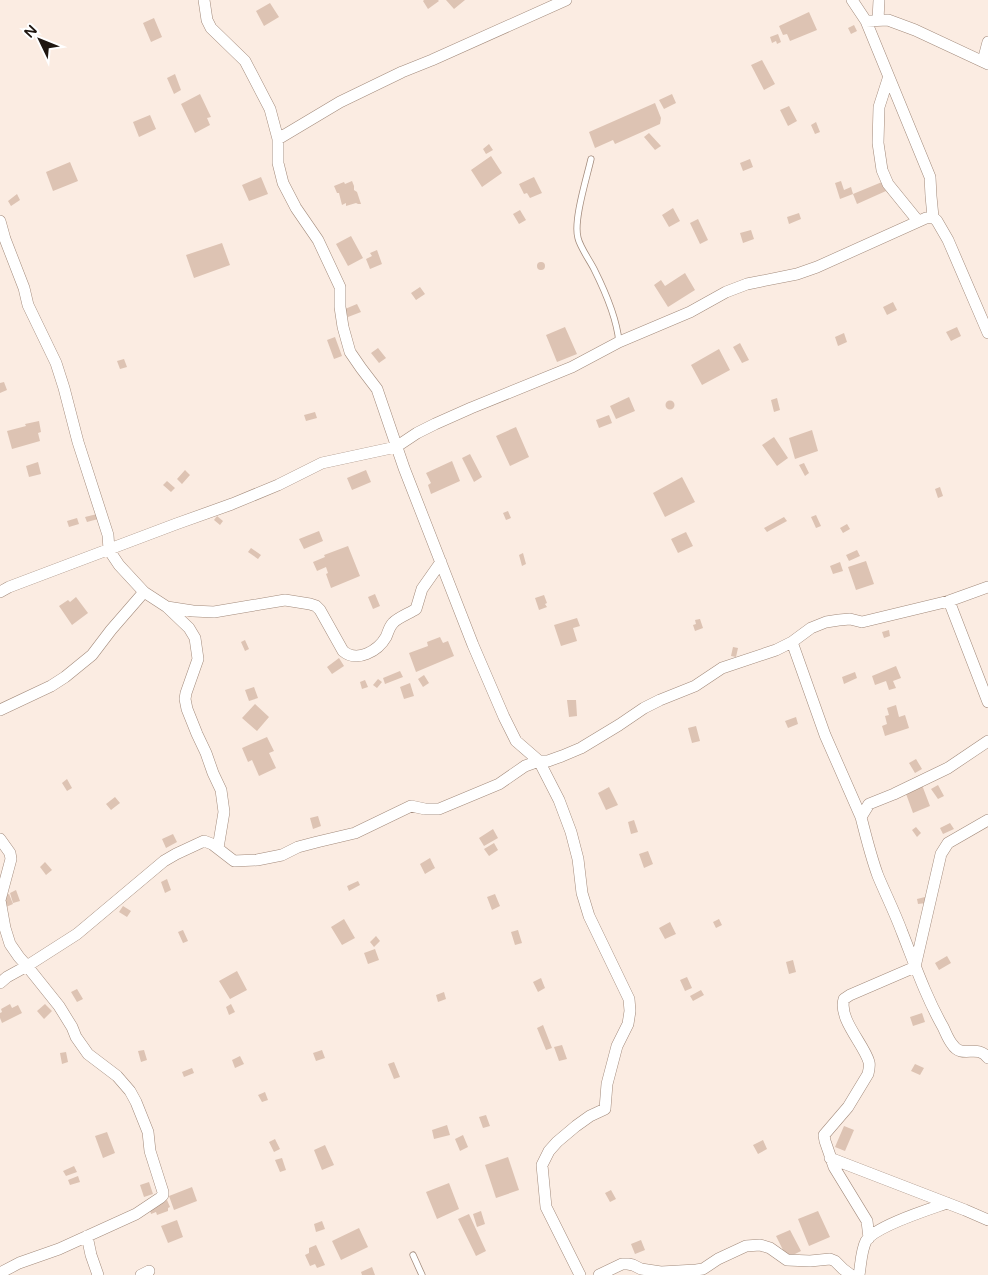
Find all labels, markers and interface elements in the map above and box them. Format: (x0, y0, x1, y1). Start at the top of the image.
north arrow (15, 15, 65, 65)
text: N (21, 22, 41, 41)

